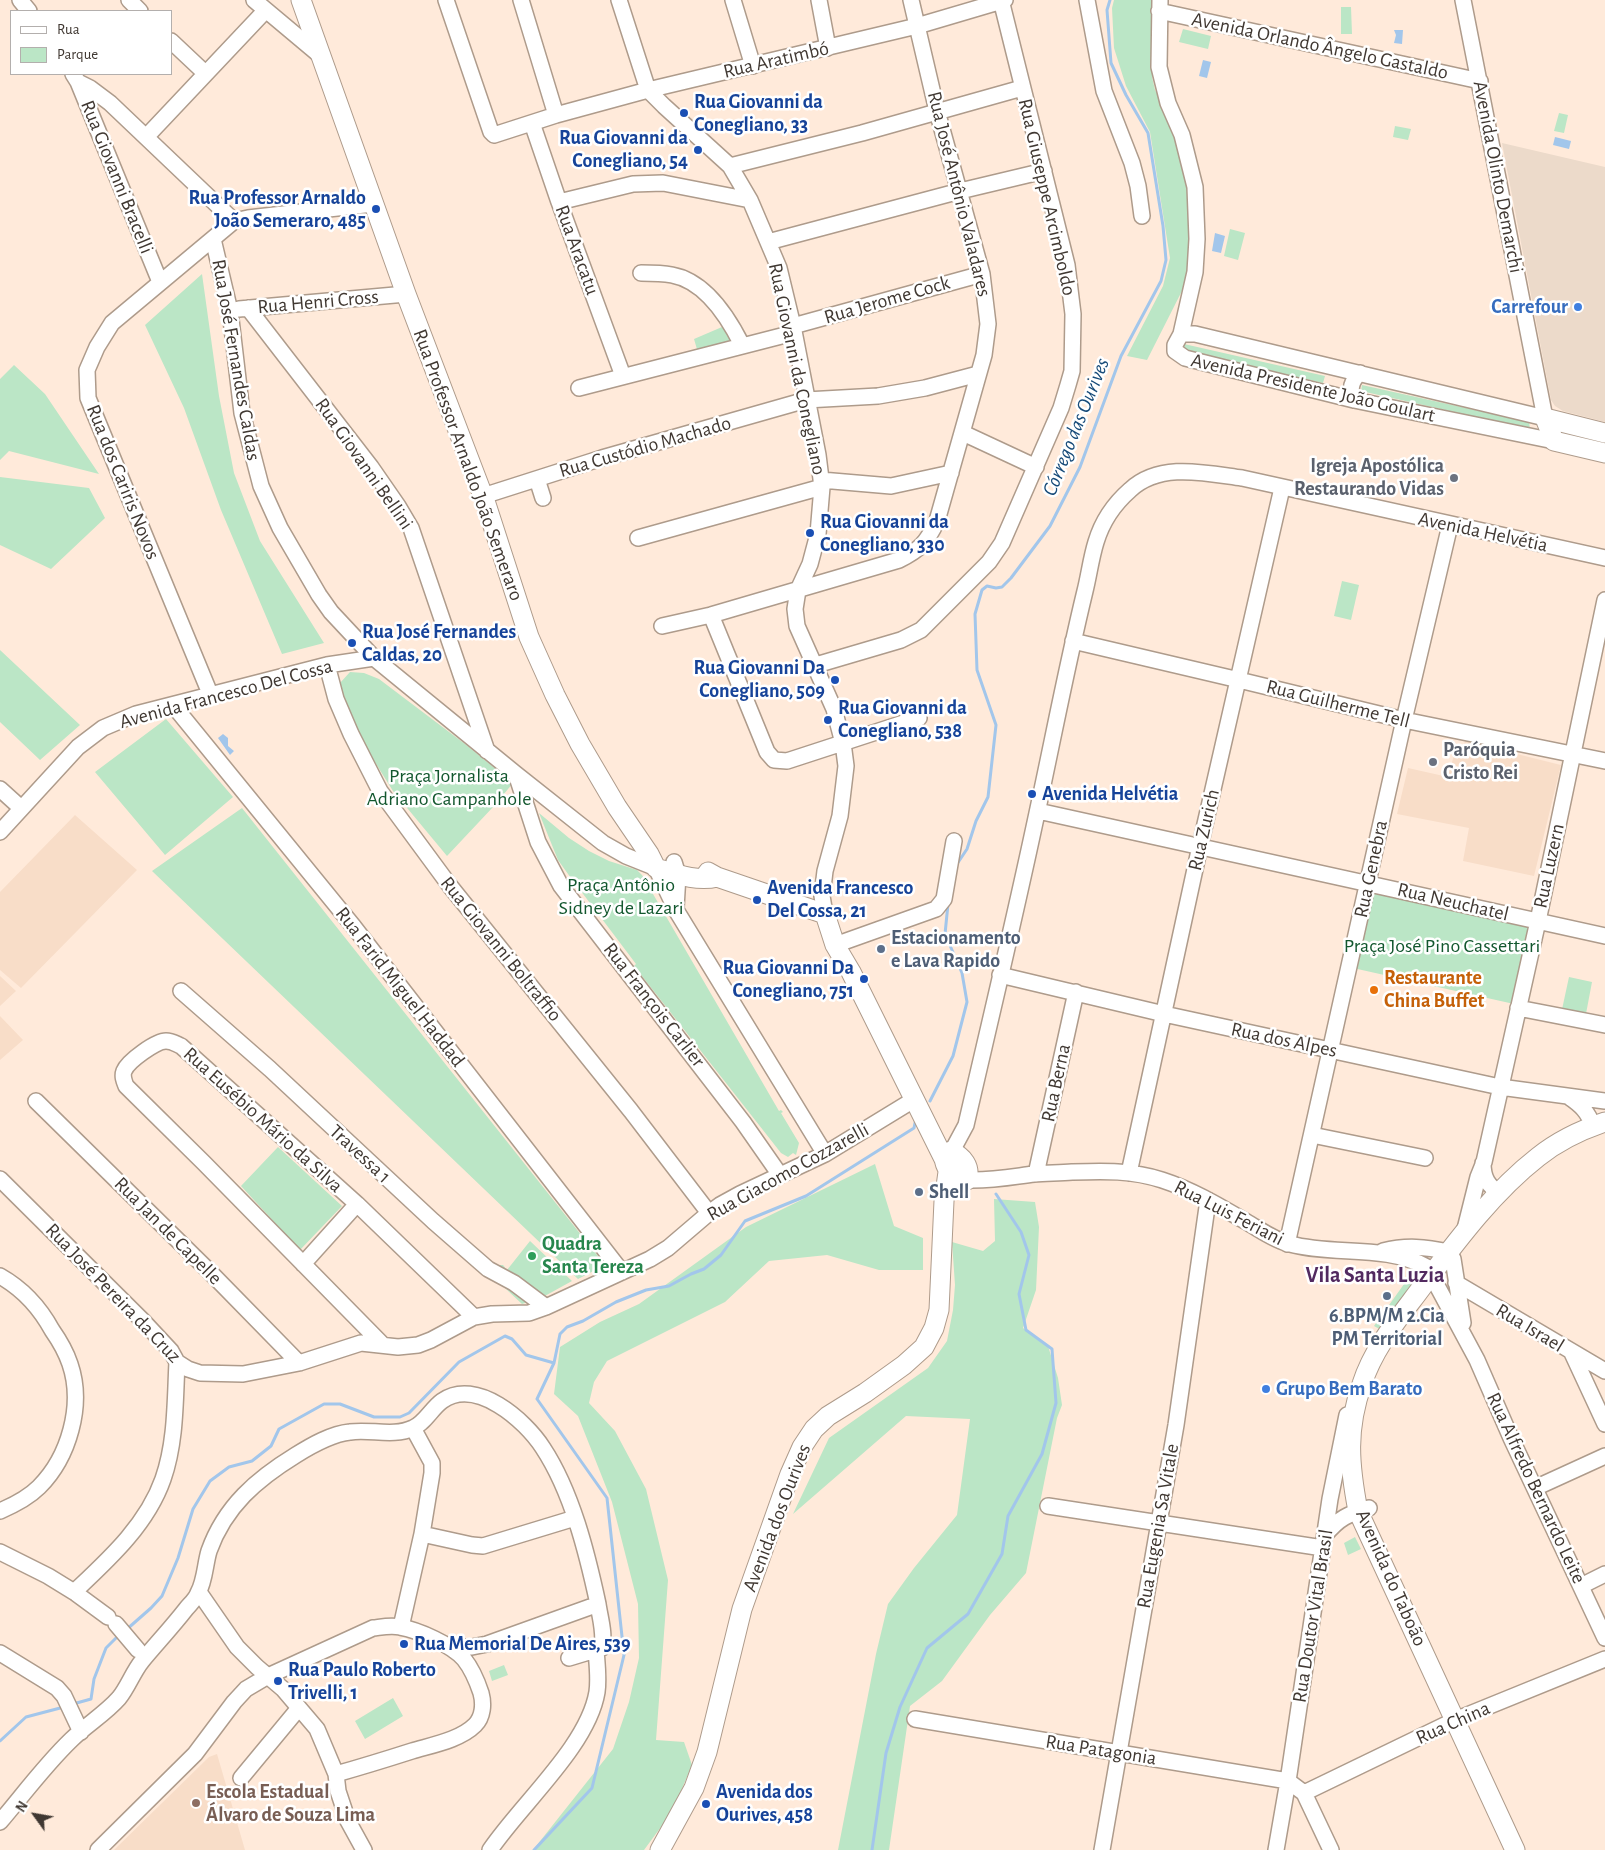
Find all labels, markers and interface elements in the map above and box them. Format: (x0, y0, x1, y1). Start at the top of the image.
street label: Avenida Orlando Ângelo Gastaldo (1190, 7, 1450, 85)
legend (10, 10, 172, 75)
text: Rua (57, 22, 80, 37)
street label: Rua Aratimbó (721, 36, 831, 84)
text: Parque (57, 47, 98, 62)
street label: Avenida Olinto Demarchi (1468, 79, 1528, 275)
street label: Rua José Antônio Valadares (922, 89, 996, 299)
place label: Rua Giovanni da Conegliano, 33 (694, 90, 823, 137)
street label: Rua Giuseppe Arcimboldo (1013, 96, 1081, 298)
street label: Rua Giovanni Bracelli (75, 97, 159, 257)
marker: Rua Giovanni da Conegliano, 33 (678, 107, 690, 119)
place label: Rua Giovanni da Conegliano, 54 (559, 126, 688, 173)
marker: Rua Giovanni da Conegliano, 54 (692, 144, 704, 156)
place label: Rua Professor Arnaldo João Semeraro, 485 (188, 186, 366, 233)
street label: Rua Aracatu (550, 202, 604, 298)
marker: Rua Professor Arnaldo João Semeraro, 485 (370, 203, 382, 215)
street label: Rua José Fernandes Caldas (206, 257, 266, 463)
street label: Rua Giovanni da Conegliano (763, 261, 831, 477)
street label: Rua Jerome Cock (821, 271, 953, 329)
street label: Rua Henri Cross (256, 285, 380, 319)
place label: Carrefour (1491, 295, 1568, 319)
marker: Carrefour (1572, 301, 1584, 313)
street label: Rua Professor Arnaldo João Semeraro (408, 326, 528, 604)
street label: Avenida Presidente João Goulart (1189, 348, 1437, 428)
water label: Córrego das Ourives (1037, 354, 1115, 500)
street label: Rua Giovanni Bellini (310, 394, 418, 534)
street label: Rua dos Cariris Novos (81, 401, 165, 563)
street label: Rua Custódio Machado (556, 411, 734, 483)
place label: Igreja Apostólica Restaurando Vidas (1294, 454, 1444, 501)
marker: Igreja Apostólica Restaurando Vidas (1448, 472, 1460, 484)
street label: Avenida Helvétia (1416, 507, 1550, 557)
place label: Rua Giovanni da Conegliano, 330 (820, 510, 949, 557)
marker: Rua Giovanni da Conegliano, 330 (804, 527, 816, 539)
place label: Rua José Fernandes Caldas, 20 (362, 620, 516, 667)
marker: Rua José Fernandes Caldas, 20 (346, 637, 358, 649)
street label: Avenida Francesco Del Cossa (117, 654, 335, 734)
place label: Rua Giovanni Da Conegliano, 509 (694, 656, 825, 703)
marker: Rua Giovanni Da Conegliano, 509 (829, 674, 841, 686)
street label: Rua Guilherme Tell (1264, 675, 1412, 733)
place label: Rua Giovanni da Conegliano, 538 (838, 696, 967, 743)
marker: Rua Giovanni da Conegliano, 538 (822, 714, 834, 726)
place label: Paróquia Cristo Rei (1443, 738, 1518, 785)
marker: Paróquia Cristo Rei (1427, 756, 1439, 768)
park label: Praça Jornalista Adriano Campanhole (367, 764, 531, 811)
place label: Avenida Helvétia (1042, 782, 1178, 806)
street label: Rua Zurich (1183, 787, 1225, 873)
marker: Avenida Helvétia (1026, 788, 1038, 800)
street label: Rua Genebra (1349, 818, 1393, 920)
street label: Rua Luzern (1528, 821, 1570, 911)
street label: Rua Giovanni Boltraffio (435, 872, 567, 1026)
park label: Praça Antônio Sidney de Lazari (558, 873, 684, 920)
place label: Avenida Francesco Del Cossa, 21 (767, 876, 913, 923)
street label: Rua Neuchatel (1395, 878, 1511, 926)
marker: Avenida Francesco Del Cossa, 21 (751, 894, 763, 906)
street label: Rua Farid Miguel Haddad (330, 902, 470, 1072)
place label: Estacionamento e Lava Rapido (891, 926, 1021, 973)
park label: Praça José Pino Cassettari (1344, 934, 1540, 958)
street label: Rua François Carlier (598, 938, 710, 1072)
marker: Estacionamento e Lava Rapido (875, 943, 887, 955)
place label: Rua Giovanni Da Conegliano, 751 (723, 956, 854, 1003)
place label: Restaurante China Buffet (1384, 966, 1484, 1013)
marker: Rua Giovanni Da Conegliano, 751 (858, 973, 870, 985)
marker: Restaurante China Buffet (1368, 984, 1380, 996)
street label: Rua dos Alpes (1229, 1017, 1339, 1063)
street label: Rua Eusébio Mário da Silva (178, 1042, 348, 1198)
street label: Rua Berna (1036, 1042, 1076, 1124)
street label: Rua Giacomo Cozzarelli (703, 1118, 873, 1226)
street label: Travessa 1 (324, 1120, 396, 1188)
street label: Rua Jan de Capelle (109, 1172, 227, 1290)
street label: Rua Luis Feriani (1170, 1175, 1288, 1251)
place label: Shell (929, 1180, 969, 1204)
marker: Shell (913, 1186, 925, 1198)
street label: Rua José Pereira da Cruz (40, 1218, 186, 1368)
place label: Quadra Santa Tereza (542, 1232, 644, 1279)
marker: Quadra Santa Tereza (526, 1250, 538, 1262)
district label: Vila Santa Luzia (1305, 1262, 1445, 1288)
marker: 6.BPM/M 2.Cia PM Territorial (1381, 1290, 1393, 1302)
street label: Rua Israel (1491, 1298, 1569, 1358)
place label: 6.BPM/M 2.Cia PM Territorial (1329, 1304, 1445, 1351)
place label: Grupo Bem Barato (1276, 1377, 1422, 1401)
marker: Grupo Bem Barato (1260, 1383, 1272, 1395)
street label: Rua Alfredo Bernardo Leite (1481, 1389, 1591, 1587)
street label: Avenida dos Ourives (738, 1441, 816, 1595)
street label: Rua Eugenia Sa Vitale (1132, 1442, 1184, 1610)
street label: Avenida do Taboão (1350, 1506, 1432, 1650)
street label: Rua Doutor Vital Brasil (1287, 1528, 1339, 1704)
place label: Rua Memorial De Aires, 539 (414, 1632, 631, 1656)
marker: Rua Memorial De Aires, 539 (398, 1638, 410, 1650)
place label: Rua Paulo Roberto Trivelli, 1 (288, 1658, 436, 1705)
marker: Rua Paulo Roberto Trivelli, 1 (272, 1675, 284, 1687)
street label: Rua China (1412, 1696, 1494, 1750)
street label: Rua Patagonia (1044, 1729, 1158, 1771)
place label: Escola Estadual Álvaro de Souza Lima (206, 1780, 375, 1827)
place label: Avenida dos Ourives, 458 (716, 1780, 813, 1827)
north arrow (10, 1790, 60, 1840)
marker: Escola Estadual Álvaro de Souza Lima (190, 1797, 202, 1809)
marker: Avenida dos Ourives, 458 (700, 1798, 712, 1810)
text: N (14, 1799, 31, 1815)

